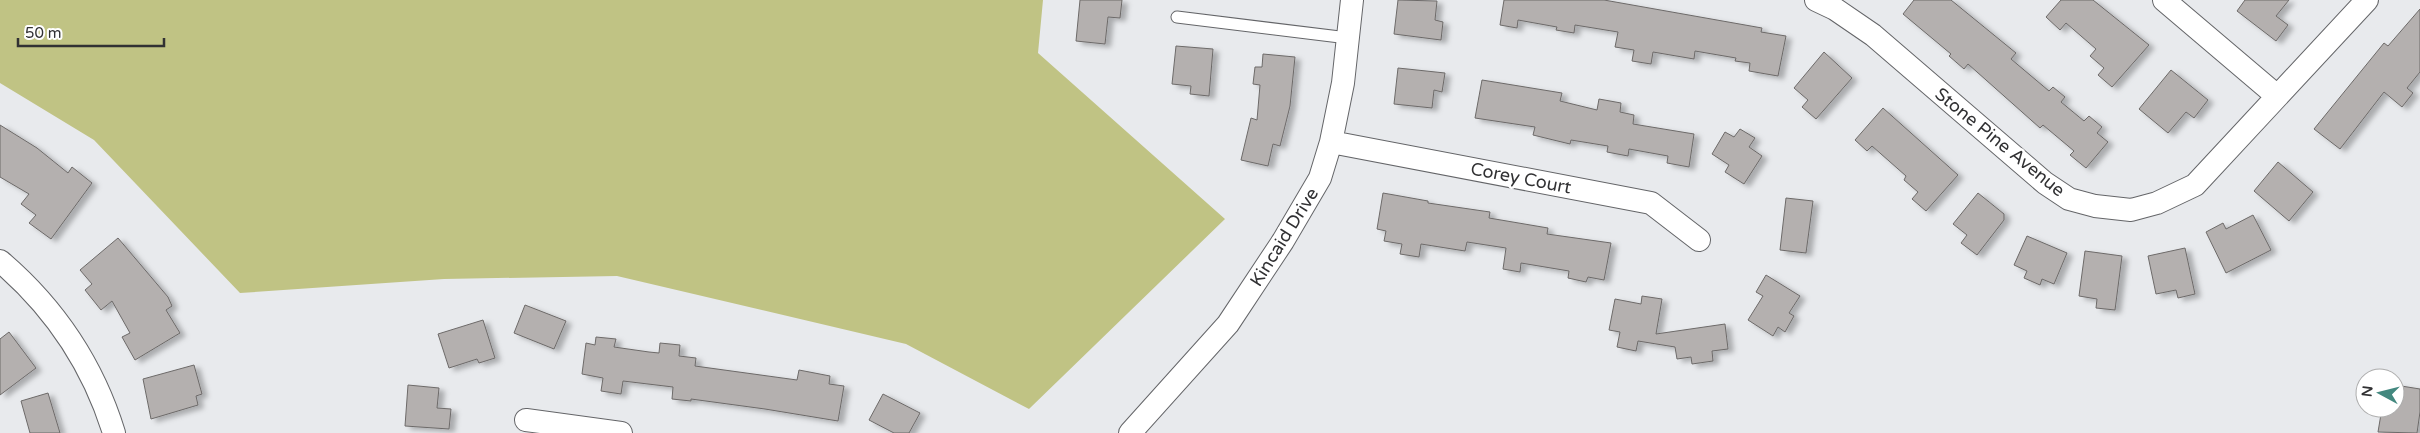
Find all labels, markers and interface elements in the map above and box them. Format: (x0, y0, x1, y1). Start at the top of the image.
scale bar (18, 15, 164, 47)
text: 50 m (25, 24, 62, 42)
street label: Stone Pine Avenue (1931, 83, 2069, 201)
street label: Corey Court (1469, 157, 1573, 199)
street label: Kincaid Drive (1245, 184, 1323, 290)
north arrow (2355, 368, 2405, 418)
text: N (2358, 385, 2377, 398)

